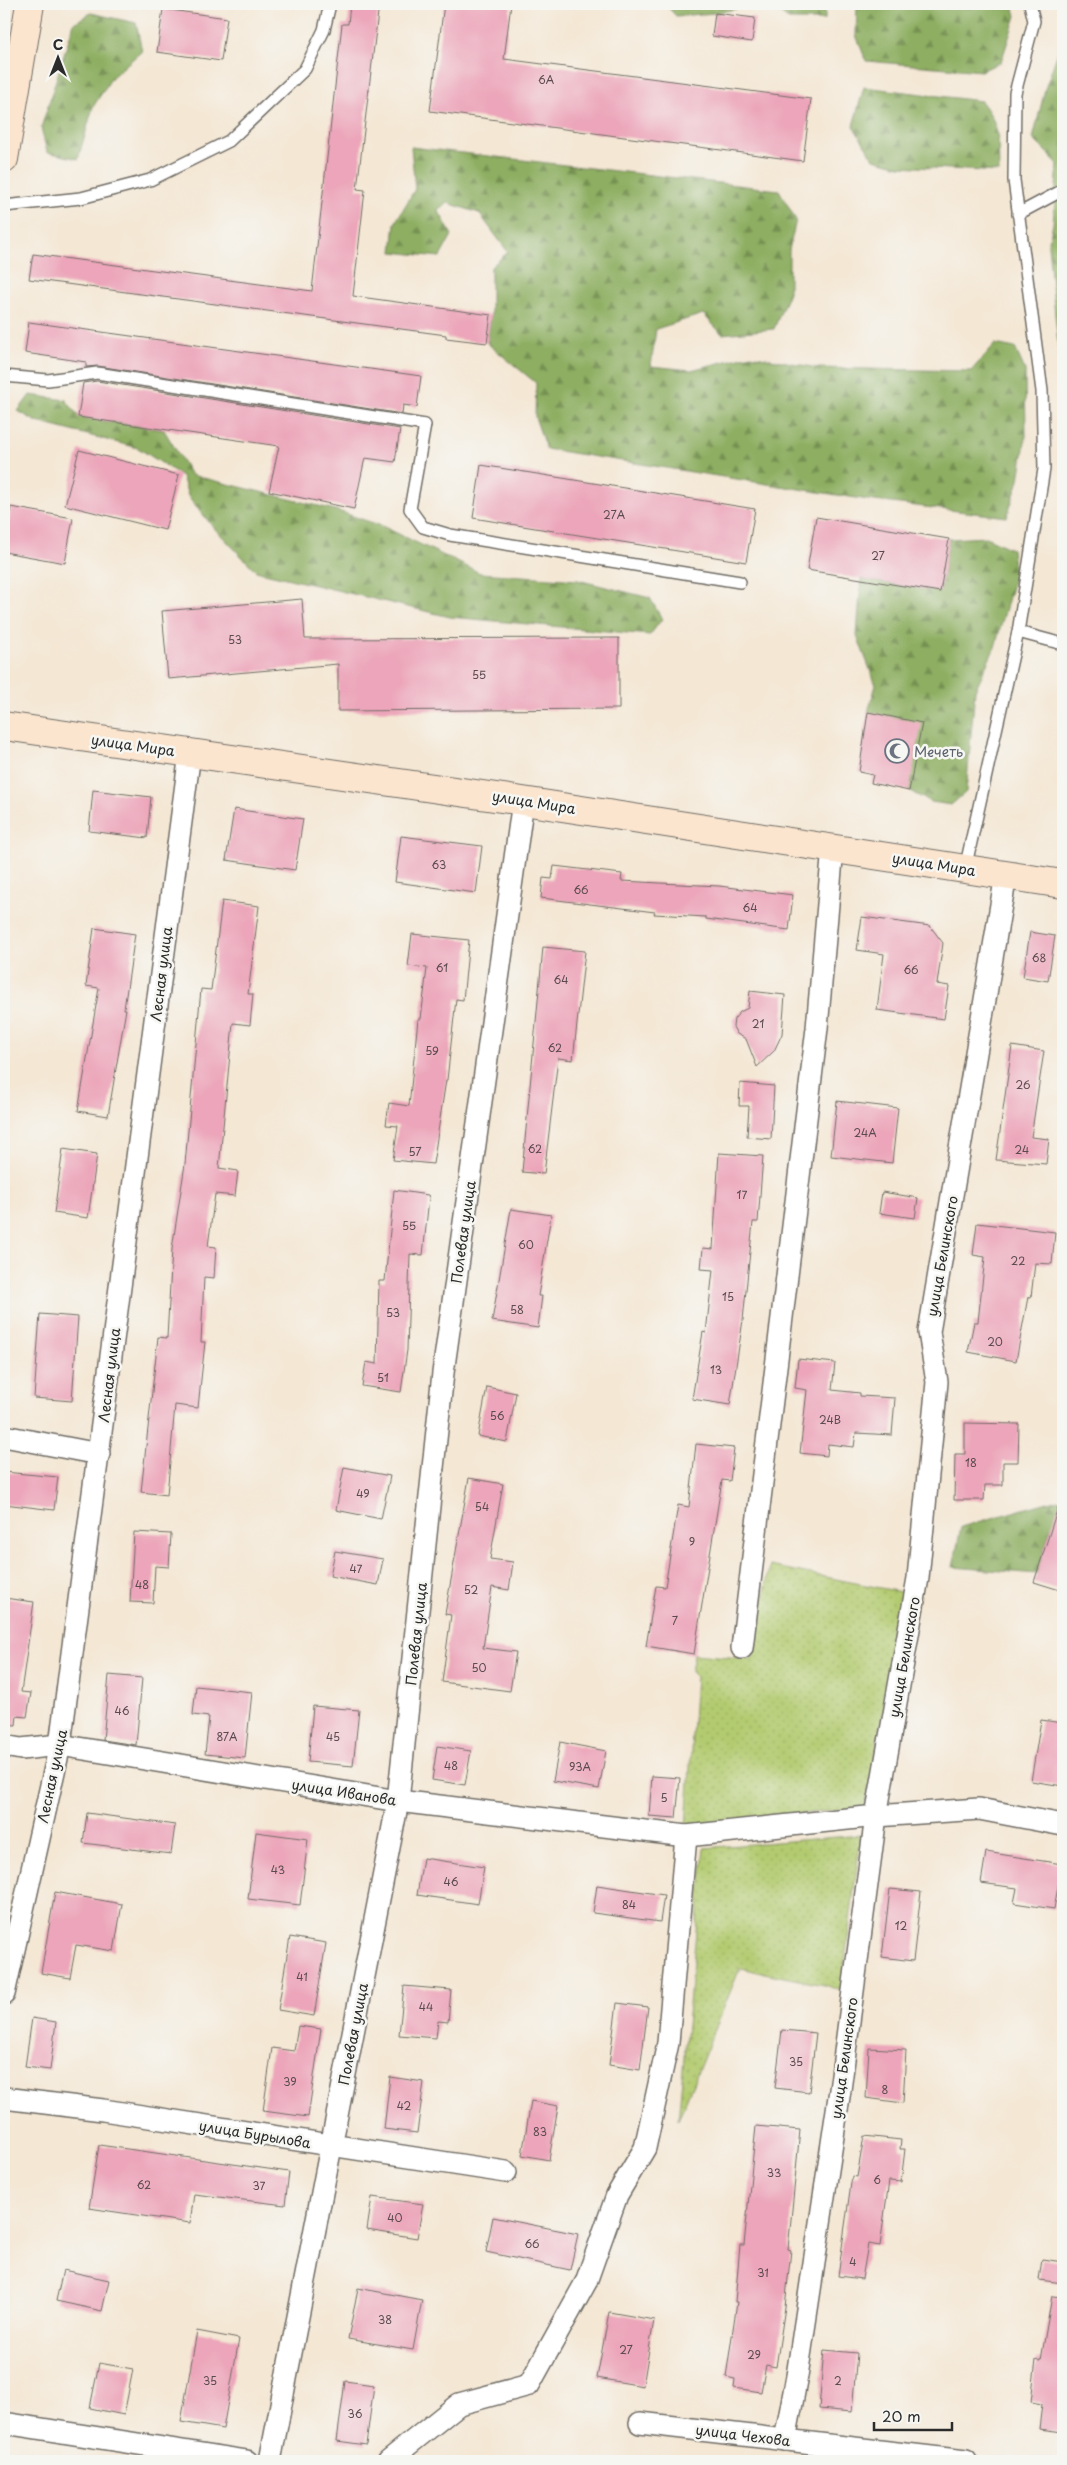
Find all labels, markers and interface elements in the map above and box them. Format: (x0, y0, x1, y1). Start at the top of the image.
north arrow (32, 32, 82, 82)
text: С (53, 34, 63, 55)
house number: 6А (538, 71, 555, 88)
house number: 27А (603, 506, 626, 523)
house number: 27 (871, 547, 885, 564)
house number: 53 (228, 631, 242, 648)
house number: 55 (472, 666, 486, 683)
street label: улица Мира (90, 729, 176, 761)
mosque icon: Мечеть (884, 738, 910, 764)
place label: Мечеть (914, 741, 963, 762)
street label: улица Мира (491, 785, 577, 819)
street label: улица Мира (891, 847, 977, 881)
house number: 63 (432, 856, 446, 873)
house number: 66 (573, 881, 589, 898)
house number: 64 (743, 899, 757, 916)
street label: Лесная улица (145, 925, 177, 1023)
house number: 68 (1032, 949, 1046, 966)
house number: 61 (436, 959, 448, 976)
house number: 66 (903, 961, 919, 978)
house number: 64 (554, 971, 568, 988)
house number: 21 (752, 1015, 764, 1032)
house number: 62 (548, 1039, 562, 1056)
house number: 59 (425, 1042, 439, 1059)
house number: 26 (1015, 1076, 1031, 1093)
house number: 24А (853, 1124, 877, 1141)
house number: 62 (528, 1140, 542, 1157)
house number: 24 (1015, 1141, 1029, 1158)
house number: 57 (408, 1143, 422, 1160)
street label: Полевая улица (445, 1179, 481, 1285)
house number: 17 (737, 1186, 748, 1203)
street label: улица Белинского (921, 1194, 963, 1318)
house number: 55 (402, 1217, 416, 1234)
house number: 60 (518, 1236, 534, 1253)
house number: 22 (1011, 1252, 1025, 1269)
house number: 15 (722, 1288, 734, 1305)
house number: 58 (510, 1301, 524, 1318)
house number: 53 (386, 1304, 400, 1321)
street label: Лесная улица (93, 1326, 125, 1424)
house number: 20 (987, 1333, 1003, 1350)
house number: 13 (710, 1361, 722, 1378)
house number: 51 (377, 1369, 389, 1386)
house number: 56 (490, 1407, 505, 1424)
house number: 24В (819, 1411, 841, 1428)
house number: 18 (965, 1454, 977, 1471)
house number: 49 (356, 1485, 370, 1502)
house number: 54 (475, 1498, 489, 1515)
house number: 9 (689, 1533, 695, 1550)
house number: 47 (350, 1560, 363, 1577)
house number: 48 (135, 1576, 149, 1593)
street label: Полевая улица (400, 1581, 432, 1687)
house number: 52 (464, 1581, 478, 1598)
street label: улица Белинского (883, 1595, 925, 1719)
house number: 7 (672, 1612, 678, 1629)
house number: 50 (471, 1659, 487, 1676)
house number: 46 (115, 1702, 130, 1719)
street label: Лесная улица (32, 1727, 72, 1825)
house number: 87А (216, 1728, 238, 1745)
house number: 45 (326, 1728, 340, 1745)
house number: 48 (444, 1757, 458, 1774)
house number: 93А (569, 1758, 591, 1775)
street label: улица Иванова (290, 1773, 398, 1811)
house number: 5 (660, 1789, 668, 1806)
house number: 43 (271, 1861, 285, 1878)
house number: 46 (444, 1873, 459, 1890)
house number: 84 (622, 1896, 636, 1913)
house number: 12 (895, 1917, 908, 1934)
house number: 41 (296, 1968, 308, 1985)
street label: Полевая улица (333, 1981, 373, 2087)
street label: улица Белинского (825, 1996, 863, 2120)
house number: 44 (419, 1998, 433, 2015)
house number: 35 (789, 2053, 803, 2070)
house number: 39 (283, 2073, 297, 2090)
house number: 8 (882, 2081, 889, 2098)
house number: 42 (397, 2097, 412, 2114)
street label: улица Бурылова (198, 2115, 313, 2153)
house number: 83 (533, 2123, 547, 2140)
house number: 33 (767, 2164, 781, 2181)
house number: 6 (873, 2171, 881, 2188)
house number: 62 (137, 2176, 151, 2193)
house number: 37 (253, 2177, 266, 2194)
house number: 40 (387, 2209, 403, 2226)
house number: 66 (524, 2235, 540, 2252)
house number: 4 (849, 2253, 857, 2270)
house number: 31 (757, 2264, 769, 2281)
house number: 38 (378, 2311, 392, 2328)
house number: 27 (619, 2341, 633, 2358)
house number: 29 (747, 2346, 761, 2363)
house number: 35 (203, 2372, 217, 2389)
house number: 2 (834, 2372, 842, 2389)
scale bar (874, 2400, 952, 2432)
text: 20 m (882, 2404, 921, 2427)
house number: 36 (348, 2405, 363, 2422)
street label: улица Чехова (694, 2419, 792, 2451)

